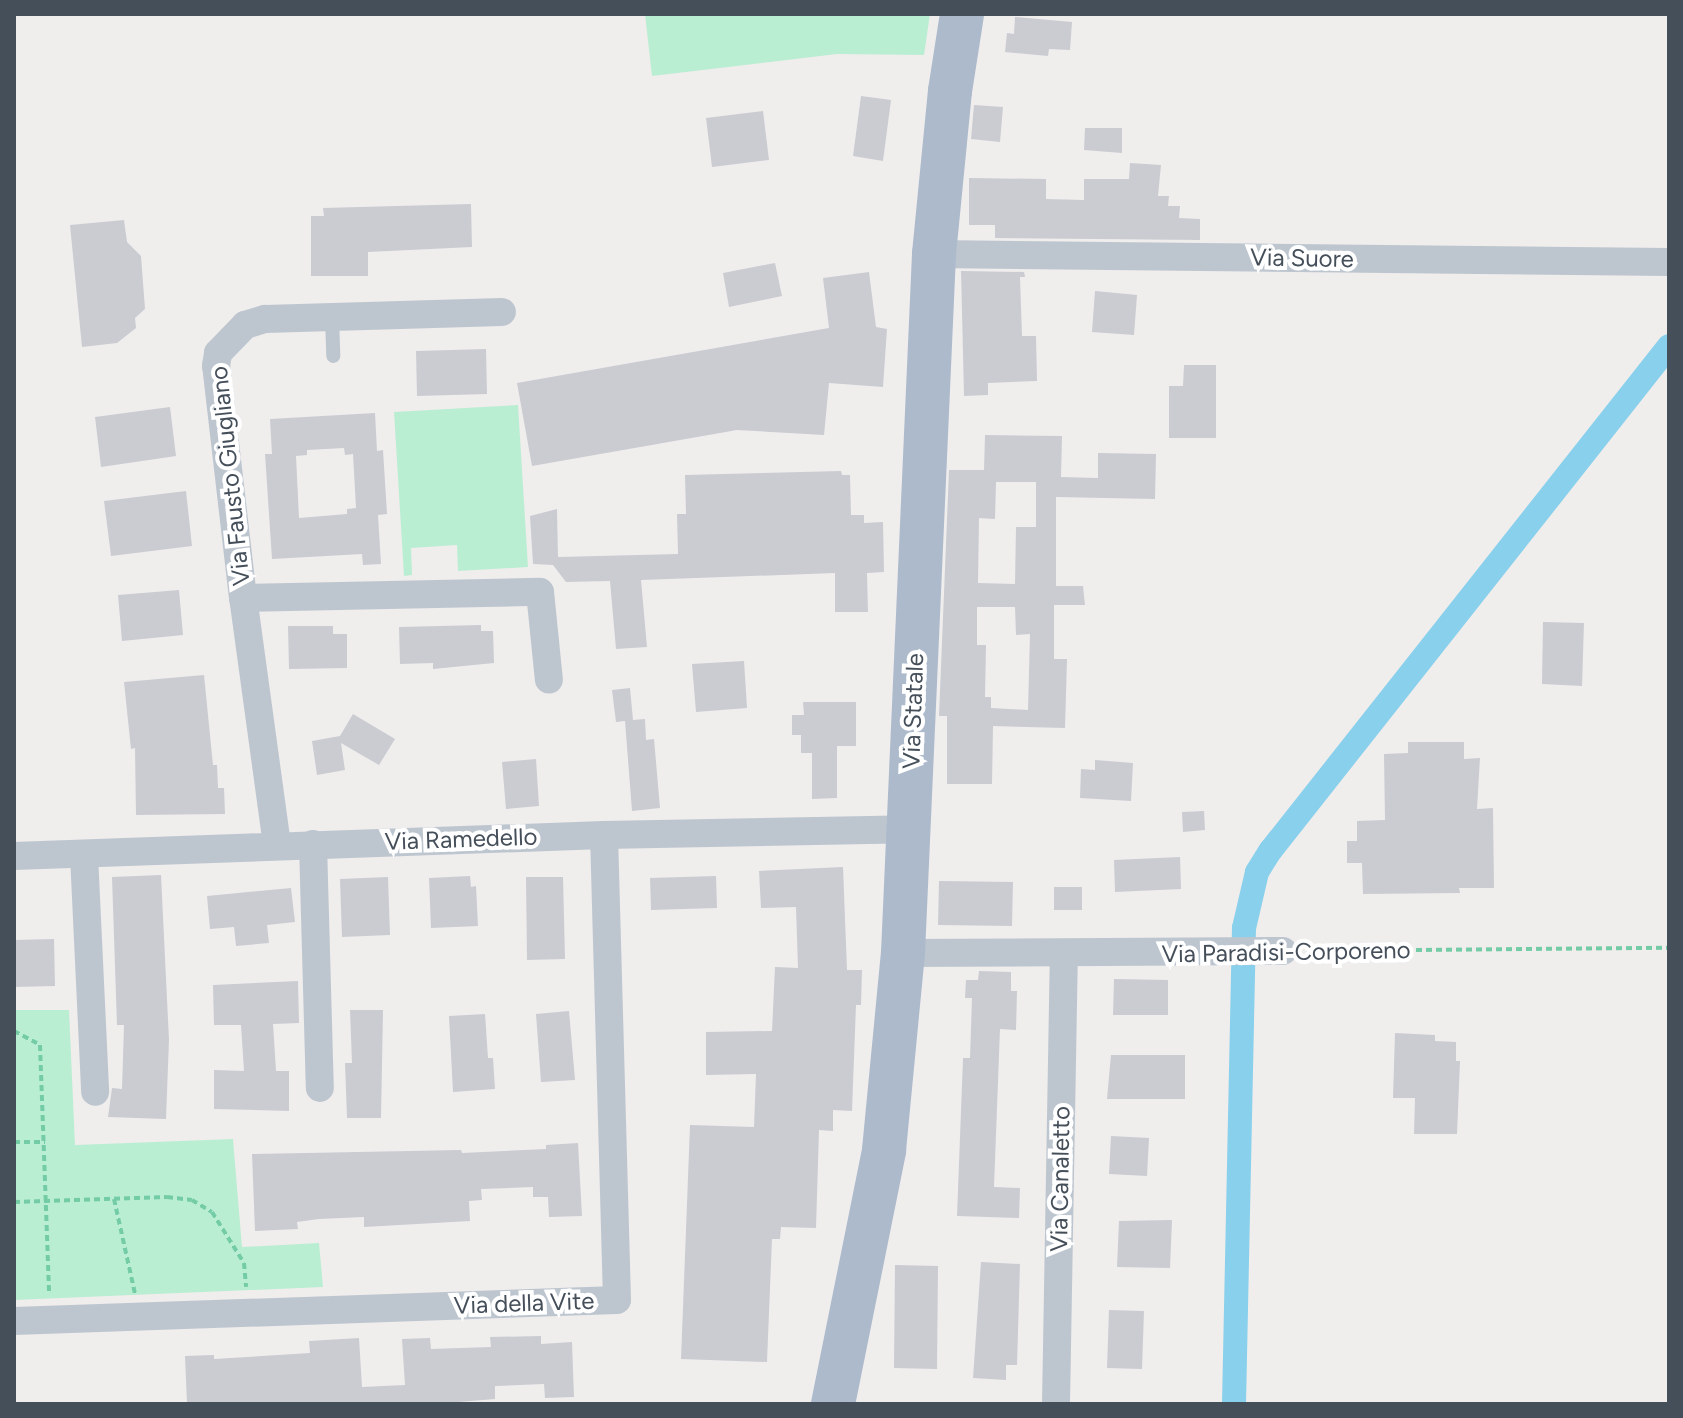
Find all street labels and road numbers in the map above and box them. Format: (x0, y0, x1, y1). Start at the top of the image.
street label: Via Suore (1250, 243, 1354, 273)
street label: Via Fausto Giugliano (204, 365, 256, 587)
street label: Via Statale (897, 653, 929, 769)
street label: Via Ramedello (384, 822, 538, 856)
street label: Via Paradisi-Corporeno (1161, 935, 1411, 969)
street label: Via Canaletto (1044, 1106, 1076, 1252)
street label: Via della Vite (453, 1286, 595, 1320)

